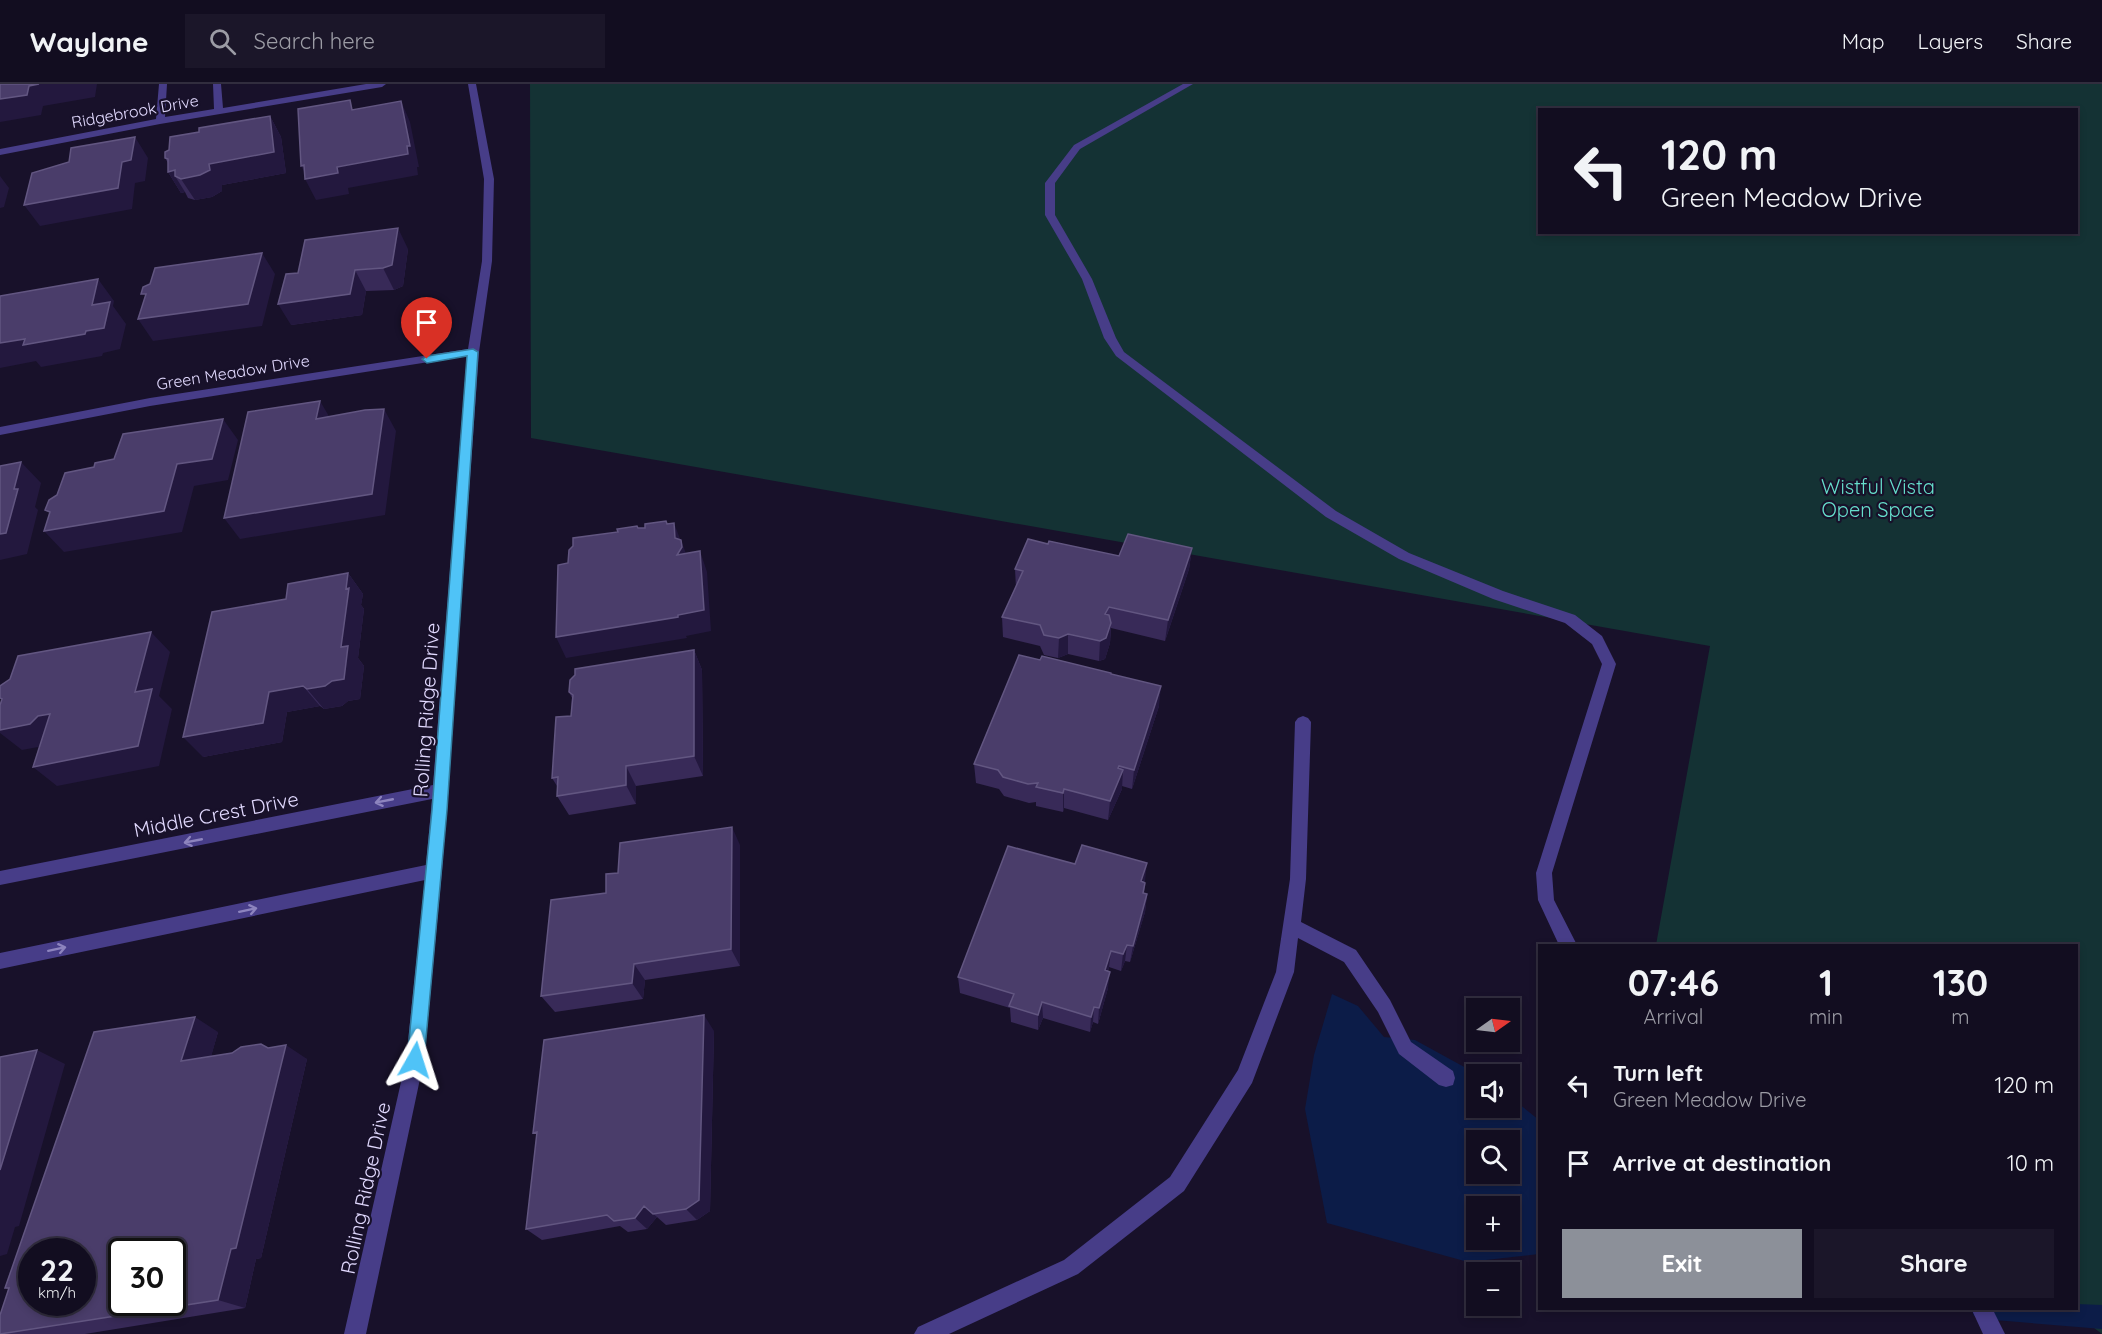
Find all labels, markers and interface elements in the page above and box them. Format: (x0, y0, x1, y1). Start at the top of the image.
search box (185, 14, 605, 68)
text: Waylane (30, 24, 149, 59)
icon: search (206, 25, 239, 58)
text: Search here (254, 27, 375, 55)
text: Map (1842, 28, 1885, 54)
text: Layers (1918, 28, 1983, 54)
text: Share (2016, 28, 2072, 54)
street label: Ridgebrook Drive (70, 90, 200, 132)
text: 120 m (1661, 128, 1778, 181)
icon: left (1562, 132, 1640, 210)
text: Green Meadow Drive (1661, 180, 1922, 214)
pin (401, 297, 452, 359)
icon: arrive (410, 306, 443, 339)
street label: Green Meadow Drive (155, 350, 311, 394)
park label: Wistful Vista Open Space (1821, 474, 1935, 522)
street label: Rolling Ridge Drive (407, 622, 445, 798)
street label: Middle Crest Drive (131, 786, 301, 842)
one-way arrow (374, 796, 394, 807)
one-way arrow (183, 836, 203, 847)
one-way arrow (238, 904, 258, 915)
one-way arrow (47, 943, 67, 954)
text: 07:46 (1628, 960, 1719, 1005)
text: 1 (1819, 960, 1833, 1005)
text: 130 (1933, 960, 1988, 1005)
north arrow (1466, 998, 1520, 1052)
map controls (1466, 998, 1520, 1316)
text: Arrival (1643, 1004, 1703, 1029)
text: min (1809, 1004, 1843, 1029)
text: m (1951, 1004, 1970, 1029)
position arrow (383, 1028, 447, 1092)
text: Turn left (1613, 1059, 1703, 1087)
button: sound (1466, 1064, 1520, 1118)
icon: left (1562, 1069, 1595, 1102)
text: 120 m (1995, 1071, 2054, 1099)
text: Green Meadow Drive (1613, 1087, 1807, 1112)
street label: Rolling Ridge Drive (335, 1100, 395, 1276)
button: search (1466, 1130, 1520, 1184)
icon: arrive (1562, 1147, 1595, 1180)
text: Arrive at destination (1613, 1149, 1831, 1177)
text: 10 m (2007, 1149, 2054, 1177)
button: + (1466, 1196, 1520, 1250)
button: Exit (1562, 1229, 1802, 1298)
button: Share (1814, 1229, 2054, 1298)
speed limit sign: 30 (108, 1238, 186, 1316)
text: 22 (40, 1251, 74, 1289)
button: − (1466, 1262, 1520, 1316)
text: km/h (38, 1283, 76, 1302)

